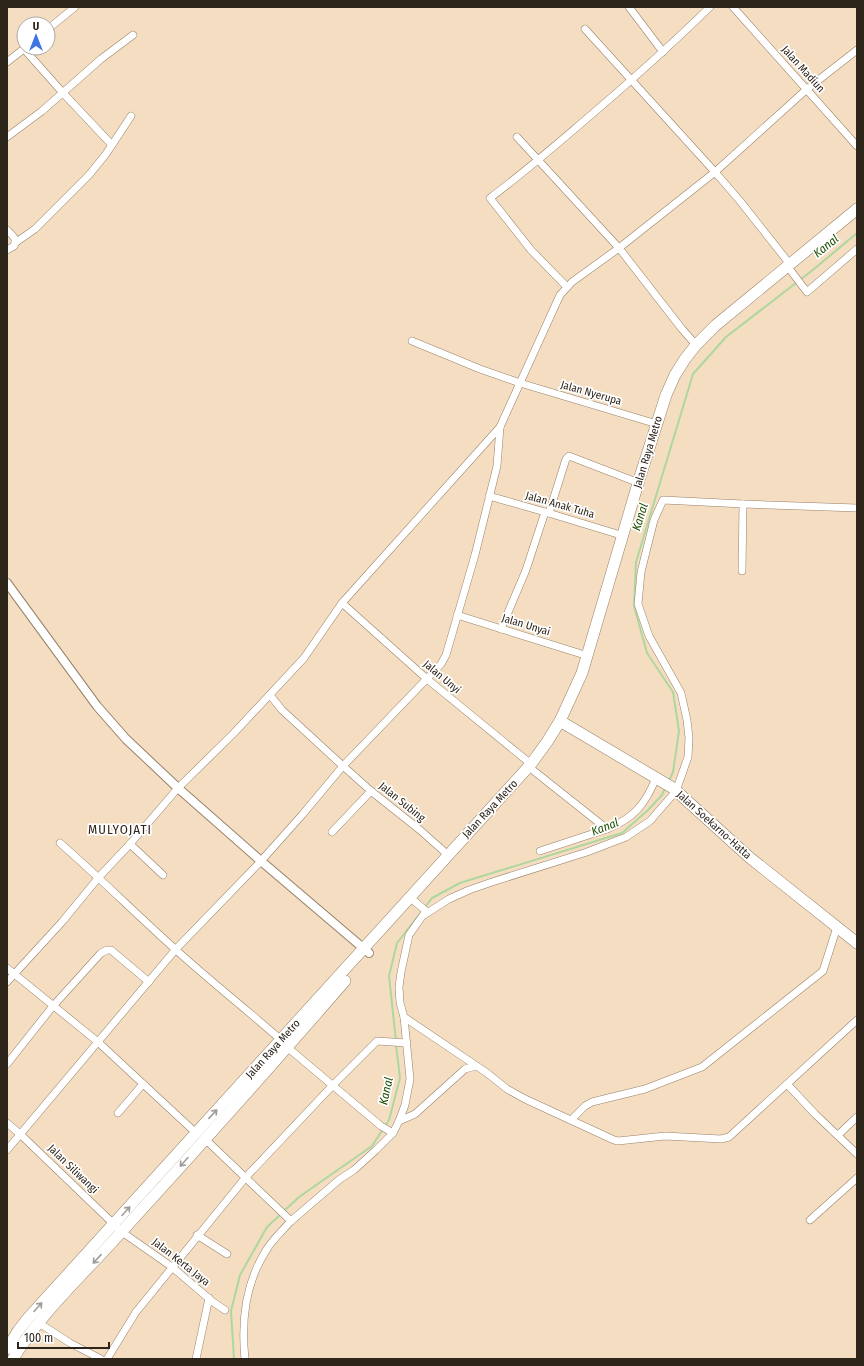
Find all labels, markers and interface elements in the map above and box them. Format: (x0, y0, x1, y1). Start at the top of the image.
north arrow (16, 16, 56, 56)
text: U (33, 20, 39, 33)
street label: Jalan Madiun (779, 43, 827, 95)
water label: Kanal (811, 232, 841, 260)
street label: Jalan Nyerupa (559, 378, 623, 408)
street label: Jalan Raya Metro (631, 414, 665, 490)
street label: Jalan Anak Tuha (524, 489, 596, 521)
water label: Kanal (629, 502, 651, 532)
street label: Jalan Unyai (500, 611, 552, 639)
street label: Jalan Unyi (421, 658, 463, 697)
street label: Jalan Raya Metro (460, 777, 520, 841)
street label: Jalan Subing (376, 779, 428, 825)
street label: Jalan Soekarno-Hatta (674, 788, 754, 862)
water label: Kanal (589, 815, 621, 839)
district label: MULYOJATI (88, 822, 152, 837)
street label: Jalan Raya Metro (243, 1017, 303, 1081)
water label: Kanal (376, 1076, 396, 1106)
one-way arrow (208, 1109, 218, 1119)
street label: Jalan Siliwangi (45, 1142, 101, 1196)
one-way arrow (179, 1157, 189, 1167)
one-way arrow (121, 1206, 131, 1216)
street label: Jalan Kerta Jaya (150, 1235, 212, 1289)
one-way arrow (93, 1253, 102, 1263)
one-way arrow (34, 1302, 43, 1312)
scale bar (18, 1324, 109, 1350)
text: 100 m (24, 1331, 53, 1345)

